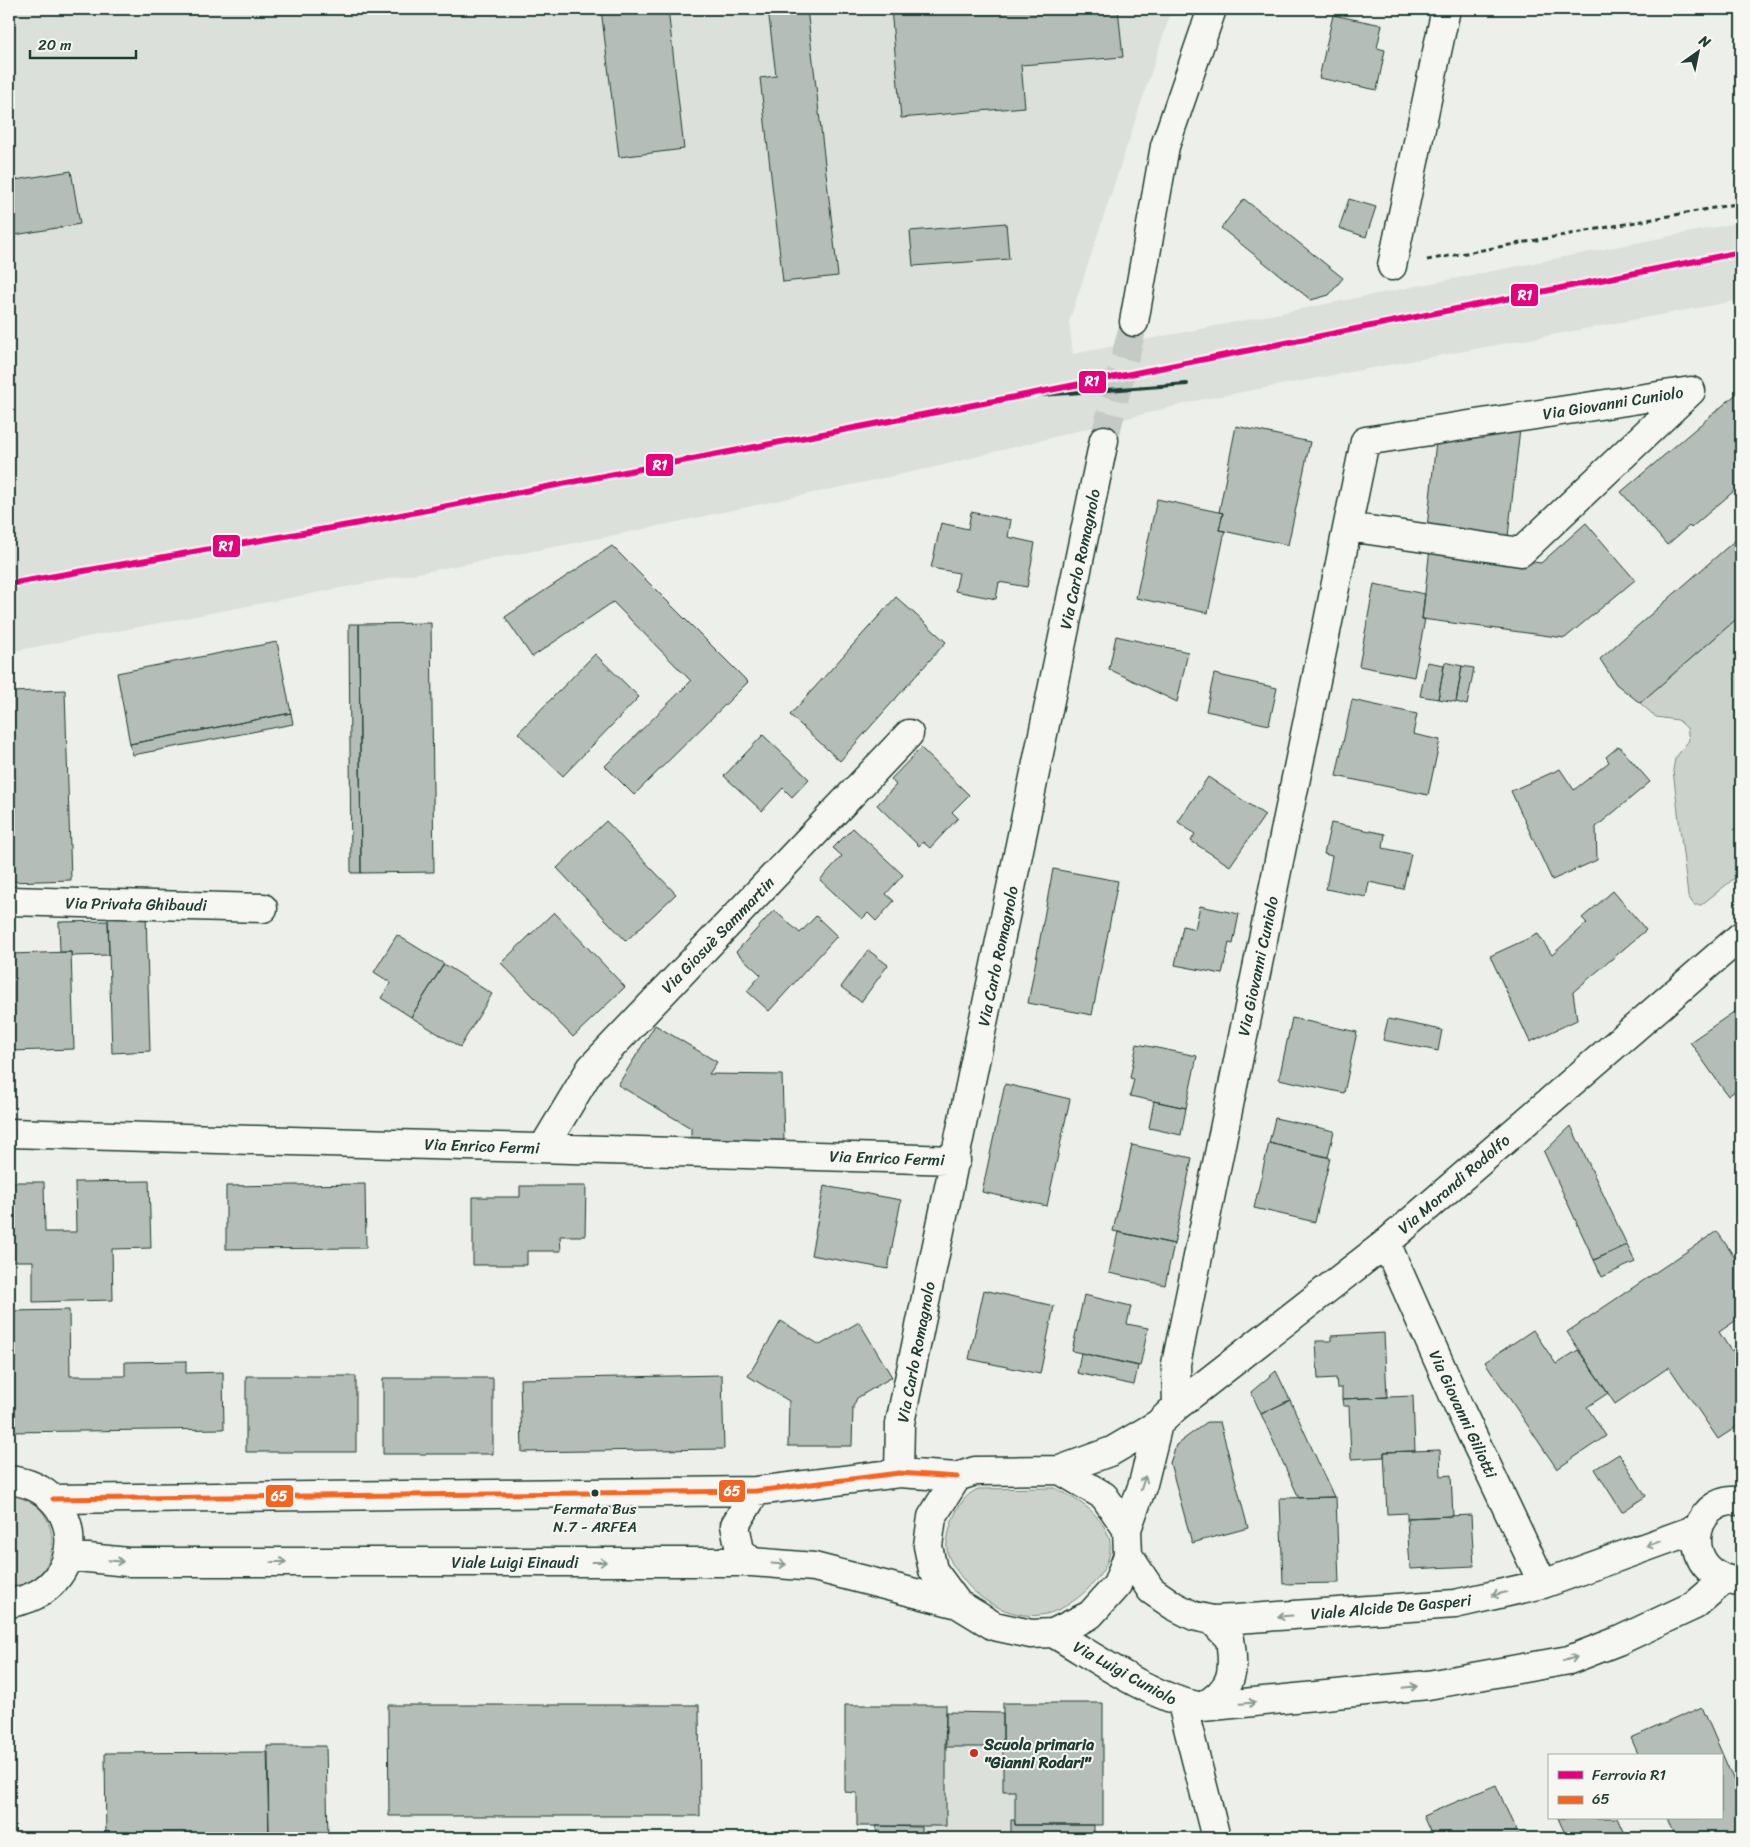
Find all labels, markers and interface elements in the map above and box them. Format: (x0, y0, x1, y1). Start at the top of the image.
scale bar (30, 28, 136, 60)
north arrow (1672, 28, 1722, 78)
text: N (1693, 28, 1716, 55)
text: 20 m (38, 32, 72, 58)
line badge: R1 (1510, 283, 1539, 307)
text: R1 (1517, 283, 1532, 308)
text: R1 (1084, 369, 1099, 394)
line badge: R1 (1078, 370, 1107, 394)
street label: Via Giovanni Cuniolo (1541, 378, 1685, 428)
line badge: R1 (645, 453, 674, 477)
text: R1 (652, 453, 667, 478)
street label: Via Carlo Romagnolo (1051, 486, 1109, 632)
line badge: R1 (212, 534, 241, 558)
text: R1 (218, 534, 233, 559)
street label: Via Giosuè Sammartin (654, 869, 782, 1001)
street label: Via Carlo Romagnolo (969, 883, 1027, 1029)
street label: Via Privata Ghibaudi (65, 888, 207, 920)
street label: Via Giovanni Cuniolo (1229, 893, 1287, 1039)
street label: Via Morandi Rodolfo (1391, 1127, 1517, 1241)
street label: Via Enrico Fermi (424, 1130, 541, 1163)
street label: Via Enrico Fermi (829, 1142, 946, 1175)
street label: Via Carlo Romagnolo (888, 1279, 944, 1425)
street label: Via Giovanni Giliotti (1421, 1345, 1506, 1484)
one-way arrow (1139, 1476, 1149, 1492)
line badge: 65 (718, 1479, 746, 1503)
text: 65 (723, 1479, 741, 1504)
line badge: 65 (265, 1484, 294, 1508)
text: 65 (270, 1484, 288, 1509)
marker: Fermata Bus N.7 - ARFEA (590, 1488, 600, 1498)
place label: Fermata Bus N.7 - ARFEA (553, 1496, 637, 1540)
one-way arrow (1646, 1540, 1661, 1549)
street label: Viale Luigi Einaudi (452, 1548, 579, 1577)
one-way arrow (108, 1556, 124, 1566)
one-way arrow (270, 1557, 286, 1567)
one-way arrow (590, 1557, 606, 1567)
one-way arrow (770, 1560, 786, 1569)
street label: Viale Alcide De Gasperi (1309, 1585, 1473, 1628)
one-way arrow (1491, 1590, 1507, 1599)
one-way arrow (1277, 1611, 1293, 1621)
street label: Via Luigi Cuniolo (1068, 1632, 1182, 1714)
one-way arrow (1561, 1654, 1577, 1664)
one-way arrow (1401, 1682, 1417, 1692)
one-way arrow (1240, 1699, 1256, 1708)
place label: Scuola primaria "Gianni Rodari" (983, 1730, 1094, 1777)
marker: Scuola primaria "Gianni Rodari" (968, 1747, 980, 1759)
legend (1548, 1754, 1722, 1820)
text: Ferrovia R1 (1592, 1762, 1666, 1788)
text: 65 (1592, 1786, 1610, 1812)

